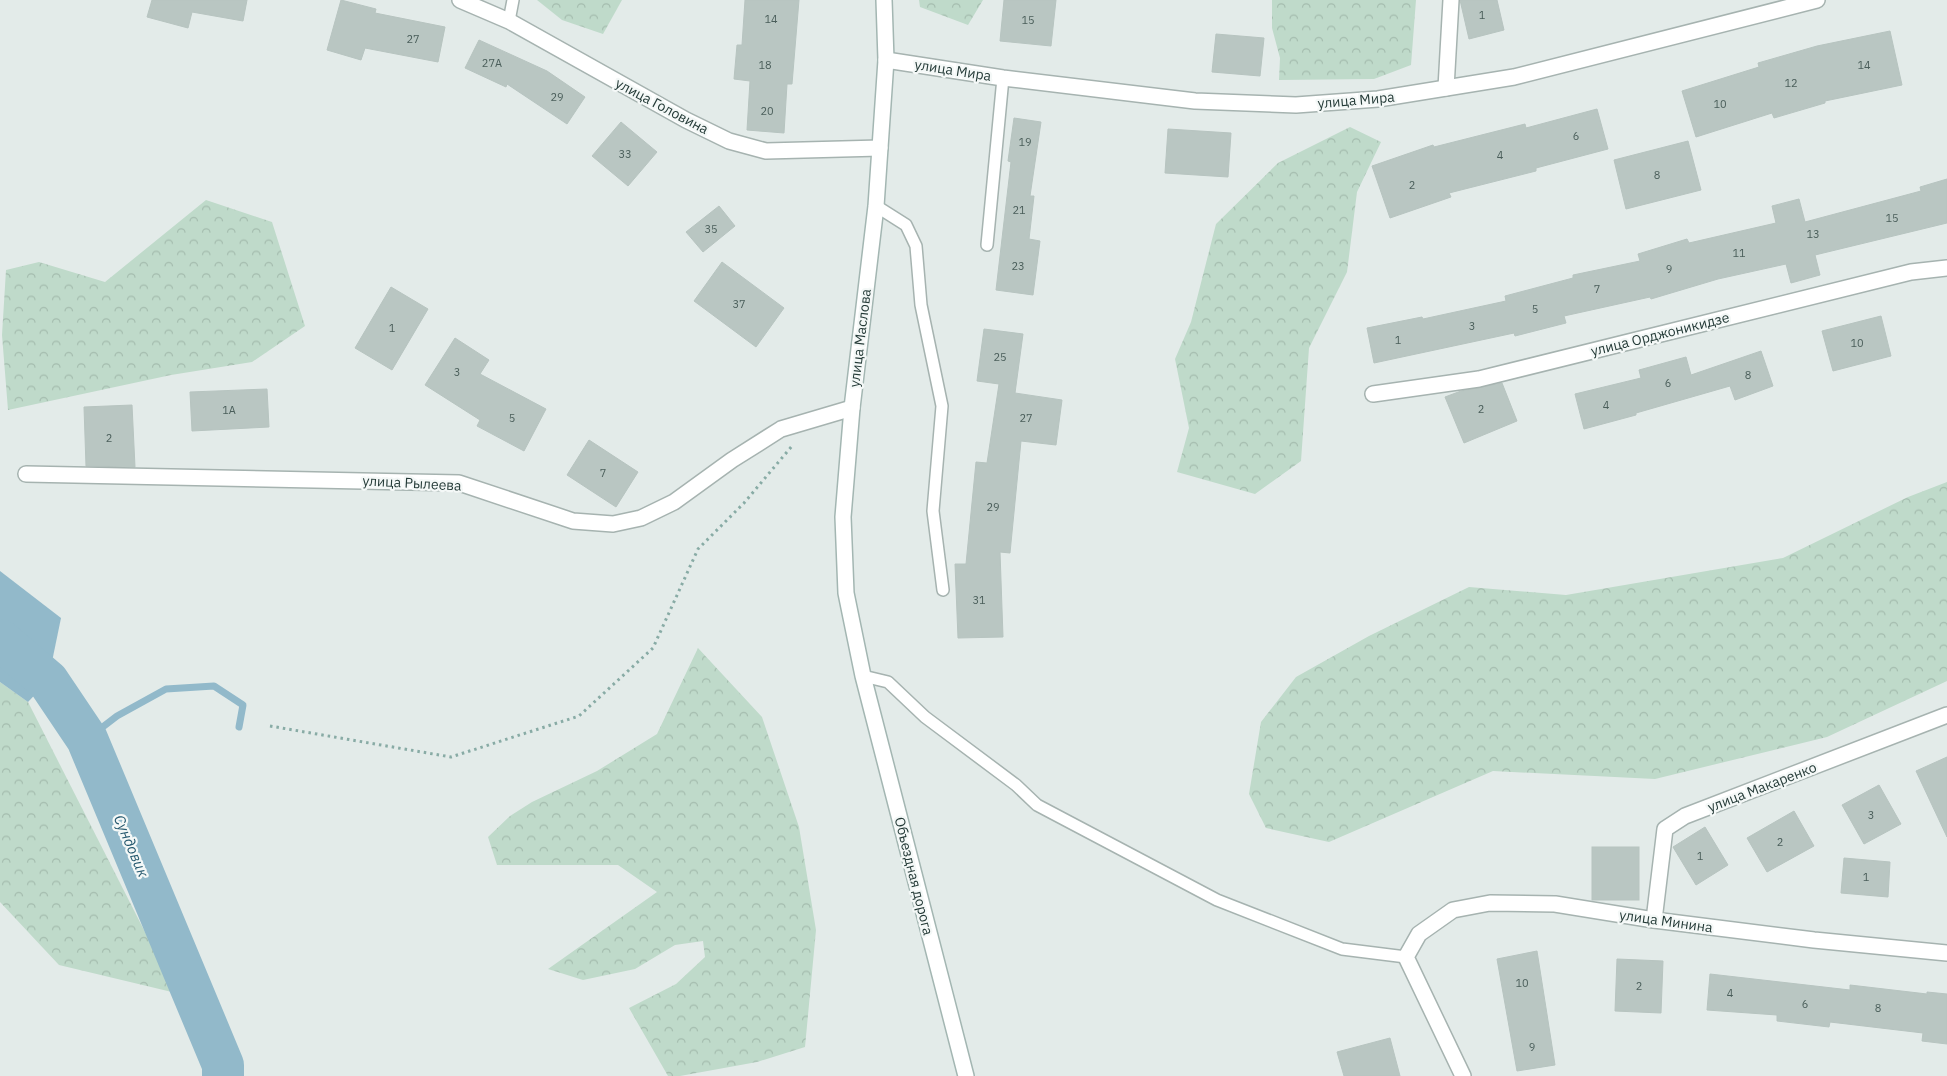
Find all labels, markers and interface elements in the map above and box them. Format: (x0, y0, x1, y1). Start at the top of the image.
house number: 1 (1479, 8, 1486, 22)
house number: 14 (764, 12, 778, 26)
house number: 15 (1021, 13, 1035, 27)
house number: 27 (406, 32, 420, 46)
street label: улица Мира (913, 55, 993, 85)
house number: 27А (482, 56, 502, 70)
house number: 18 (758, 58, 772, 72)
house number: 14 (1857, 58, 1871, 72)
street label: улица Головина (612, 74, 712, 138)
house number: 12 (1784, 76, 1798, 90)
street label: улица Мира (1317, 88, 1396, 112)
house number: 29 (550, 90, 564, 104)
house number: 10 (1713, 97, 1727, 111)
house number: 20 (760, 104, 774, 118)
house number: 6 (1573, 129, 1579, 143)
house number: 19 (1018, 135, 1032, 149)
house number: 33 (618, 147, 632, 161)
house number: 4 (1497, 148, 1504, 162)
house number: 8 (1654, 168, 1660, 182)
house number: 2 (1409, 178, 1415, 192)
house number: 21 (1012, 203, 1026, 217)
house number: 15 (1885, 211, 1899, 225)
house number: 35 (704, 222, 718, 236)
house number: 13 (1806, 227, 1820, 241)
house number: 11 (1732, 246, 1746, 260)
house number: 23 (1011, 259, 1025, 273)
house number: 9 (1666, 262, 1672, 276)
house number: 7 (1594, 282, 1600, 296)
street label: улица Маслова (845, 287, 875, 388)
house number: 37 (732, 297, 746, 311)
house number: 5 (1532, 302, 1538, 316)
street label: улица Орджоникидзе (1589, 308, 1732, 360)
house number: 3 (1469, 319, 1475, 333)
house number: 1 (389, 321, 396, 335)
house number: 1 (1395, 333, 1402, 347)
house number: 10 (1850, 336, 1864, 350)
house number: 25 (993, 350, 1007, 364)
house number: 3 (454, 365, 460, 379)
house number: 8 (1745, 368, 1751, 382)
house number: 6 (1665, 376, 1671, 390)
house number: 4 (1603, 398, 1610, 412)
house number: 2 (1478, 402, 1484, 416)
house number: 1А (222, 403, 236, 417)
house number: 5 (509, 411, 515, 425)
house number: 27 (1019, 411, 1033, 425)
house number: 2 (106, 431, 112, 445)
house number: 7 (600, 466, 606, 480)
street label: улица Рылеева (362, 471, 463, 495)
house number: 29 (986, 500, 1000, 514)
house number: 31 (972, 593, 986, 607)
street label: улица Макаренко (1705, 758, 1819, 816)
house number: 3 (1868, 808, 1874, 822)
water label: Сундовик (110, 812, 153, 881)
street label: Объездная дорога (891, 815, 937, 937)
house number: 2 (1777, 835, 1783, 849)
house number: 1 (1697, 849, 1704, 863)
house number: 1 (1863, 870, 1870, 884)
street label: улица Минина (1618, 906, 1714, 937)
house number: 10 (1515, 976, 1529, 990)
house number: 2 (1636, 979, 1642, 993)
house number: 4 (1727, 986, 1734, 1000)
house number: 6 (1802, 997, 1808, 1011)
house number: 8 (1875, 1001, 1881, 1015)
house number: 9 (1529, 1040, 1535, 1054)

